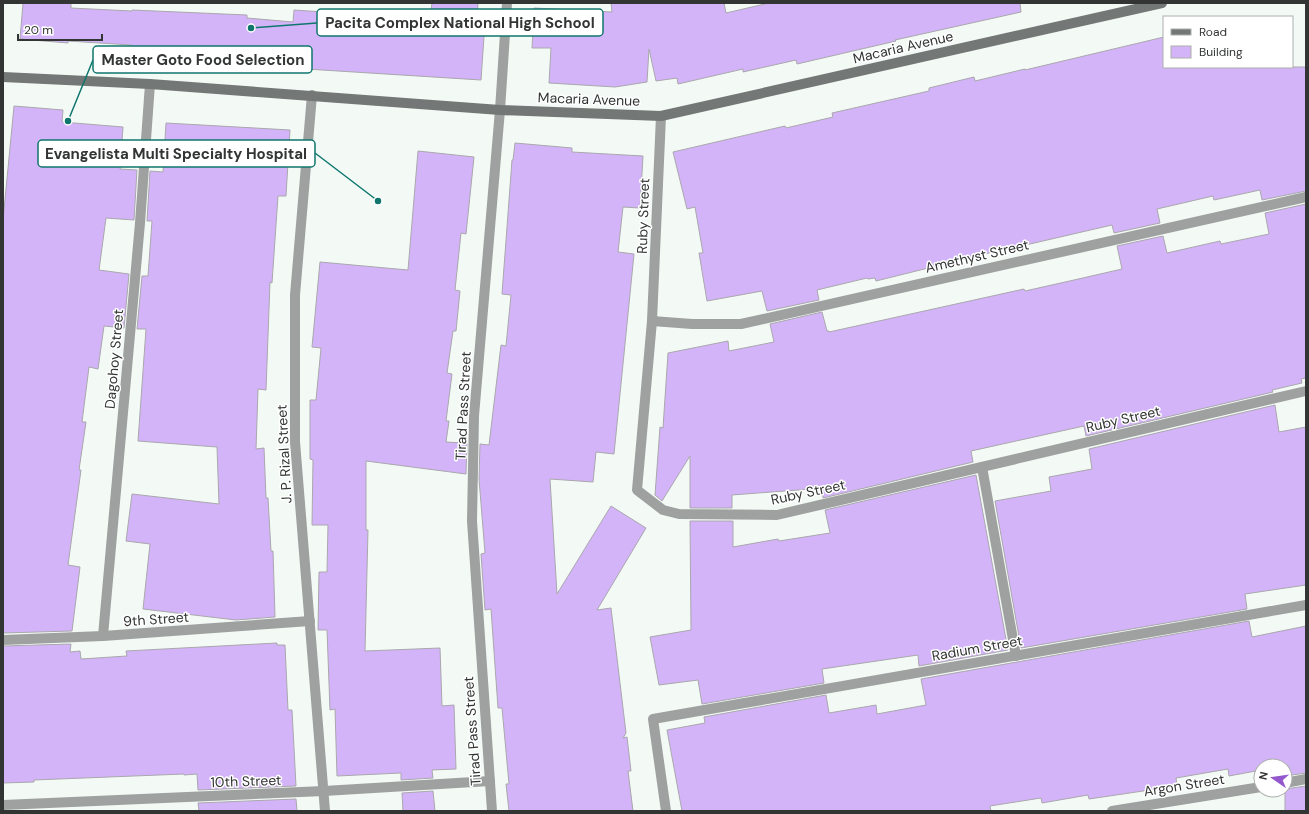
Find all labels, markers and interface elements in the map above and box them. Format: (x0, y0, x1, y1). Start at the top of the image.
callout: Pacita Complex National High School (317, 9, 603, 36)
text: Pacita Complex National High School (325, 13, 595, 33)
scale bar (18, 16, 102, 42)
legend (1163, 16, 1293, 68)
text: 20 m (24, 22, 53, 38)
text: Road (1199, 24, 1227, 40)
street label: Macaria Avenue (851, 27, 955, 67)
text: Building (1199, 44, 1243, 60)
callout: Master Goto Food Selection (93, 46, 312, 73)
text: Master Goto Food Selection (101, 50, 305, 70)
street label: Macaria Avenue (537, 88, 641, 110)
callout: Evangelista Multi Specialty Hospital (38, 140, 315, 167)
text: Evangelista Multi Specialty Hospital (45, 144, 307, 164)
street label: Ruby Street (633, 178, 653, 254)
street label: Amethyst Street (923, 235, 1031, 277)
street label: Dagohoy Street (101, 308, 127, 410)
street label: Tirad Pass Street (451, 351, 475, 461)
street label: Ruby Street (1084, 402, 1162, 436)
street label: J. P. Rizal Street (272, 404, 296, 504)
street label: Ruby Street (769, 475, 847, 509)
street label: 9th Street (123, 608, 189, 630)
street label: Radium Street (930, 631, 1024, 665)
street label: Tirad Pass Street (459, 676, 485, 786)
north arrow (1253, 758, 1293, 798)
street label: Argon Street (1142, 770, 1226, 800)
text: N (1256, 770, 1271, 781)
street label: 10th Street (210, 771, 282, 791)

